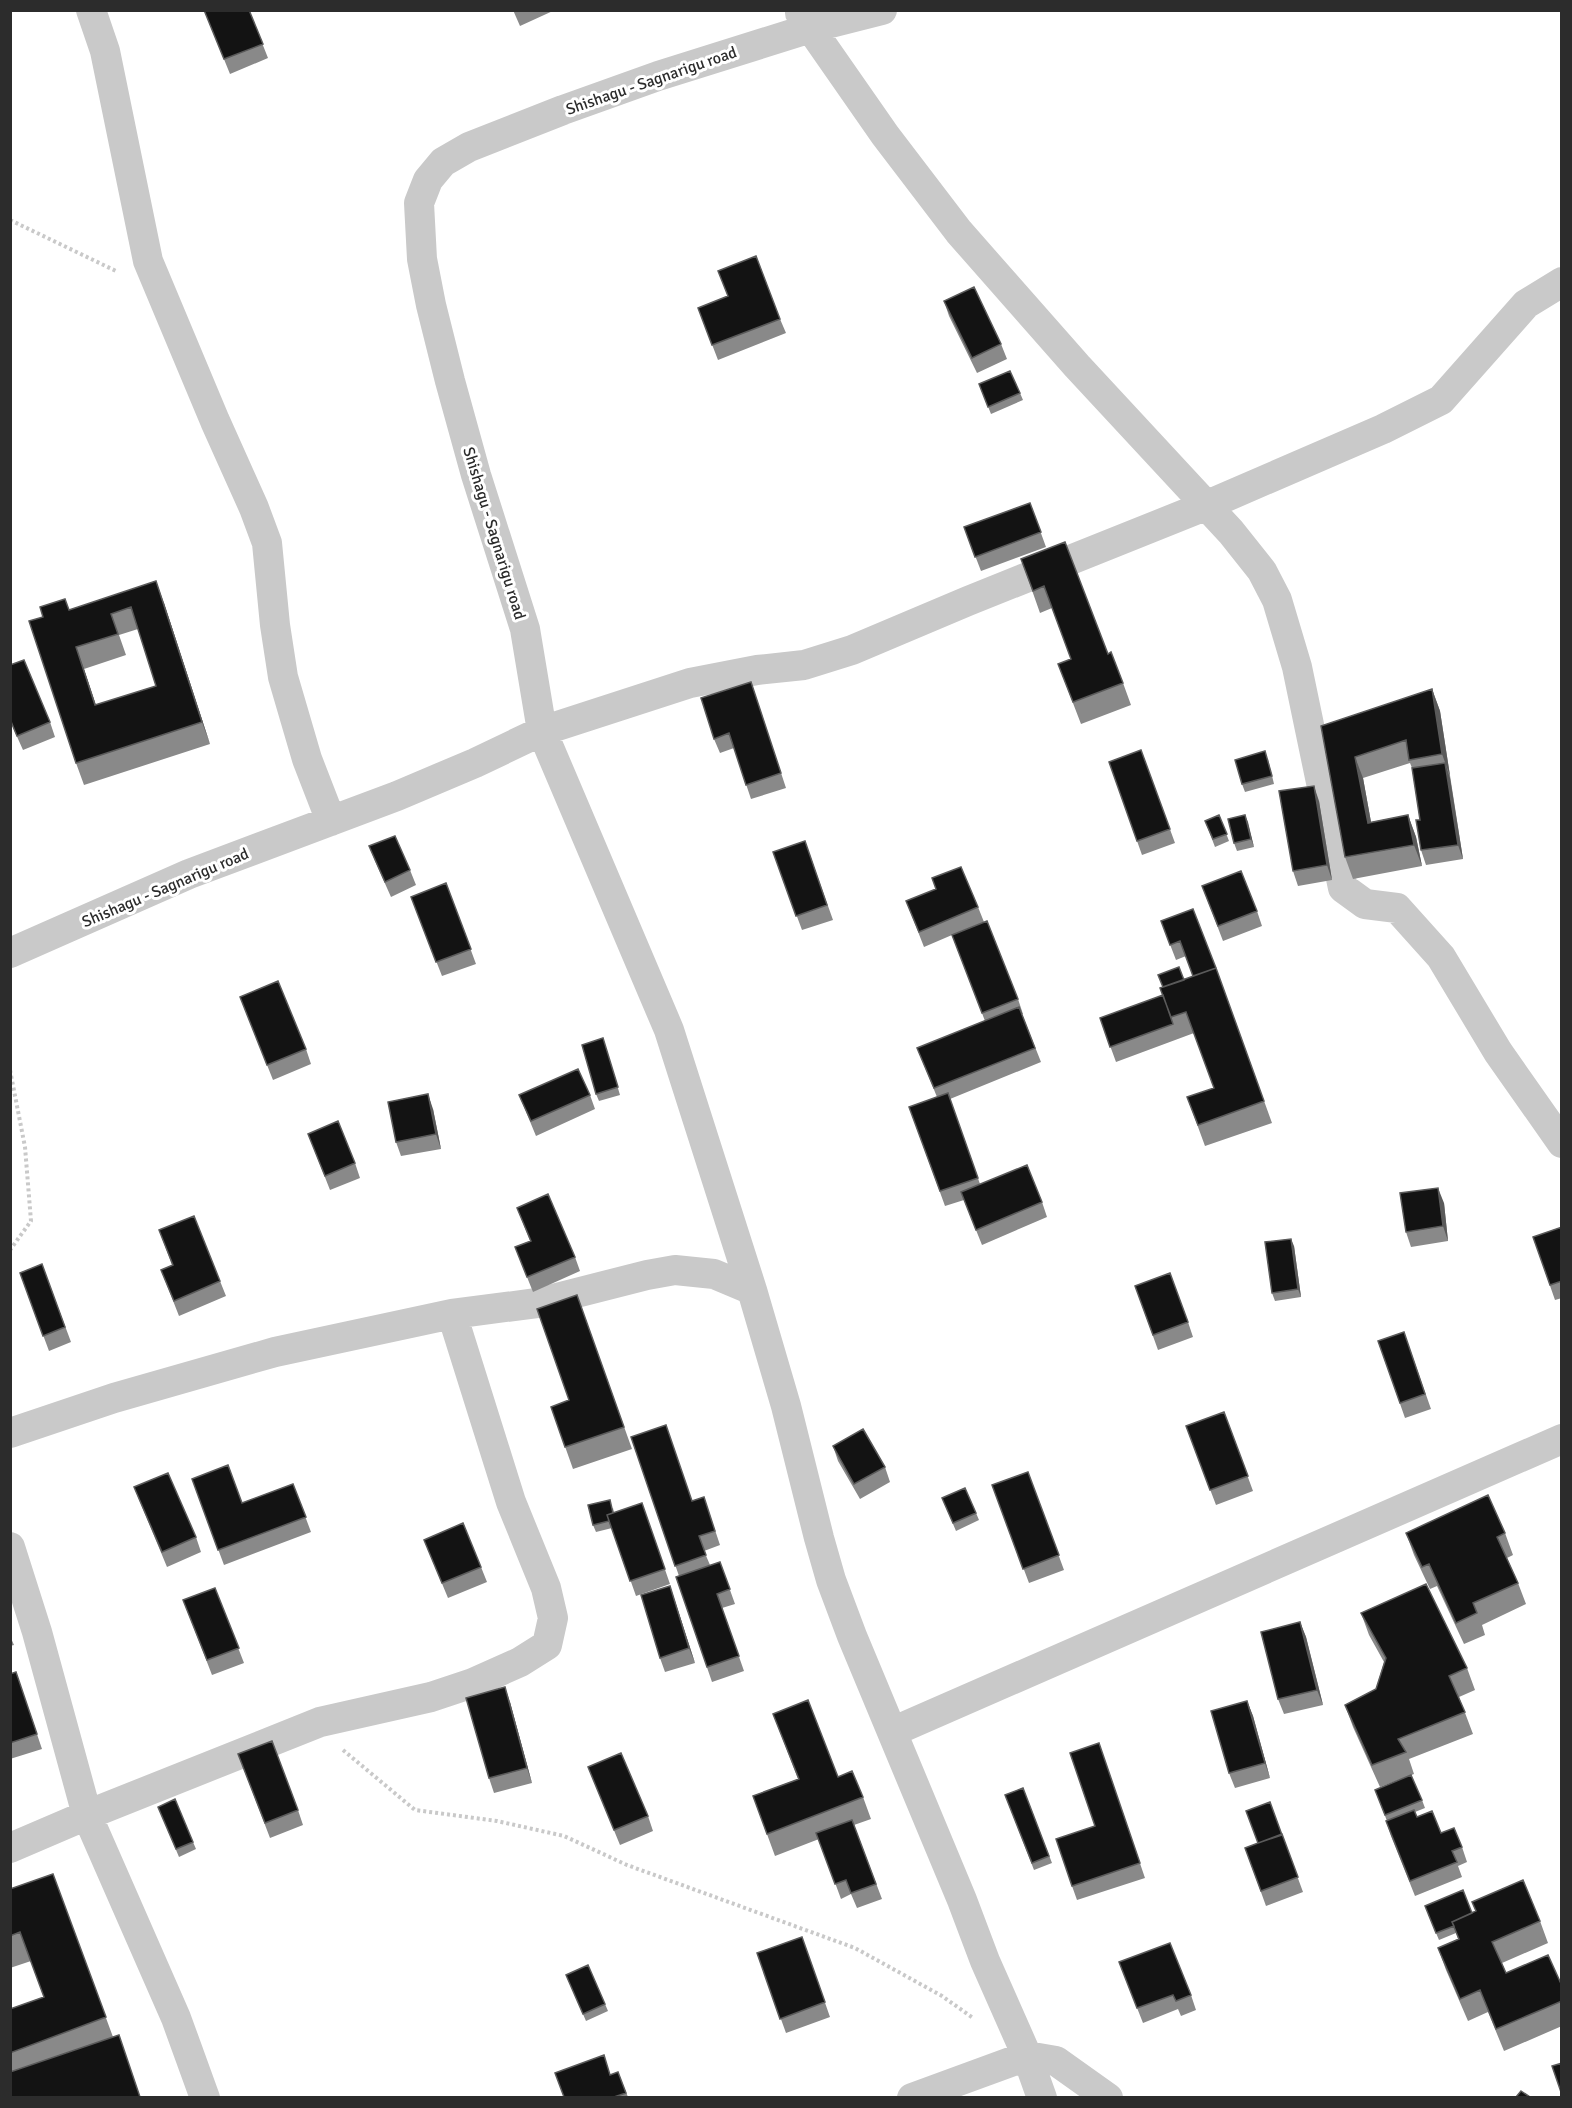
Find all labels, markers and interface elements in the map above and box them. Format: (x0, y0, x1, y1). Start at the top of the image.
street label: Shishagu - Sagnarigu road (563, 42, 739, 120)
street label: Shishagu - Sagnarigu road (458, 445, 530, 622)
street label: Shishagu - Sagnarigu road (79, 844, 252, 932)

